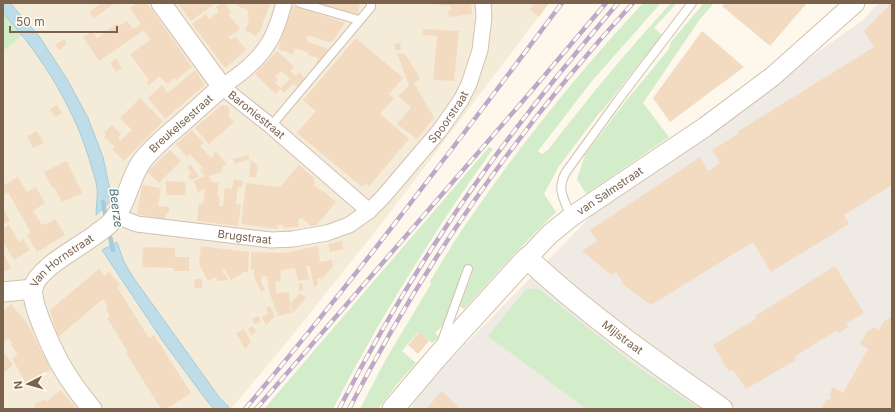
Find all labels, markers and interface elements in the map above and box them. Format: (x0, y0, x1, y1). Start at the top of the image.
scale bar (10, 8, 117, 34)
text: 50 m (16, 14, 45, 29)
street label: Baroniestraat (225, 88, 288, 142)
street label: Spoorstraat (425, 88, 472, 146)
street label: Breukelsestraat (146, 91, 216, 156)
street label: van Salmstraat (574, 163, 646, 218)
water label: Beerze (106, 187, 127, 229)
street label: Brugstraat (217, 227, 273, 247)
street label: Van Hornstraat (27, 231, 97, 290)
street label: Mijlstraat (599, 317, 646, 357)
north arrow (8, 364, 48, 404)
text: N (11, 380, 25, 390)

